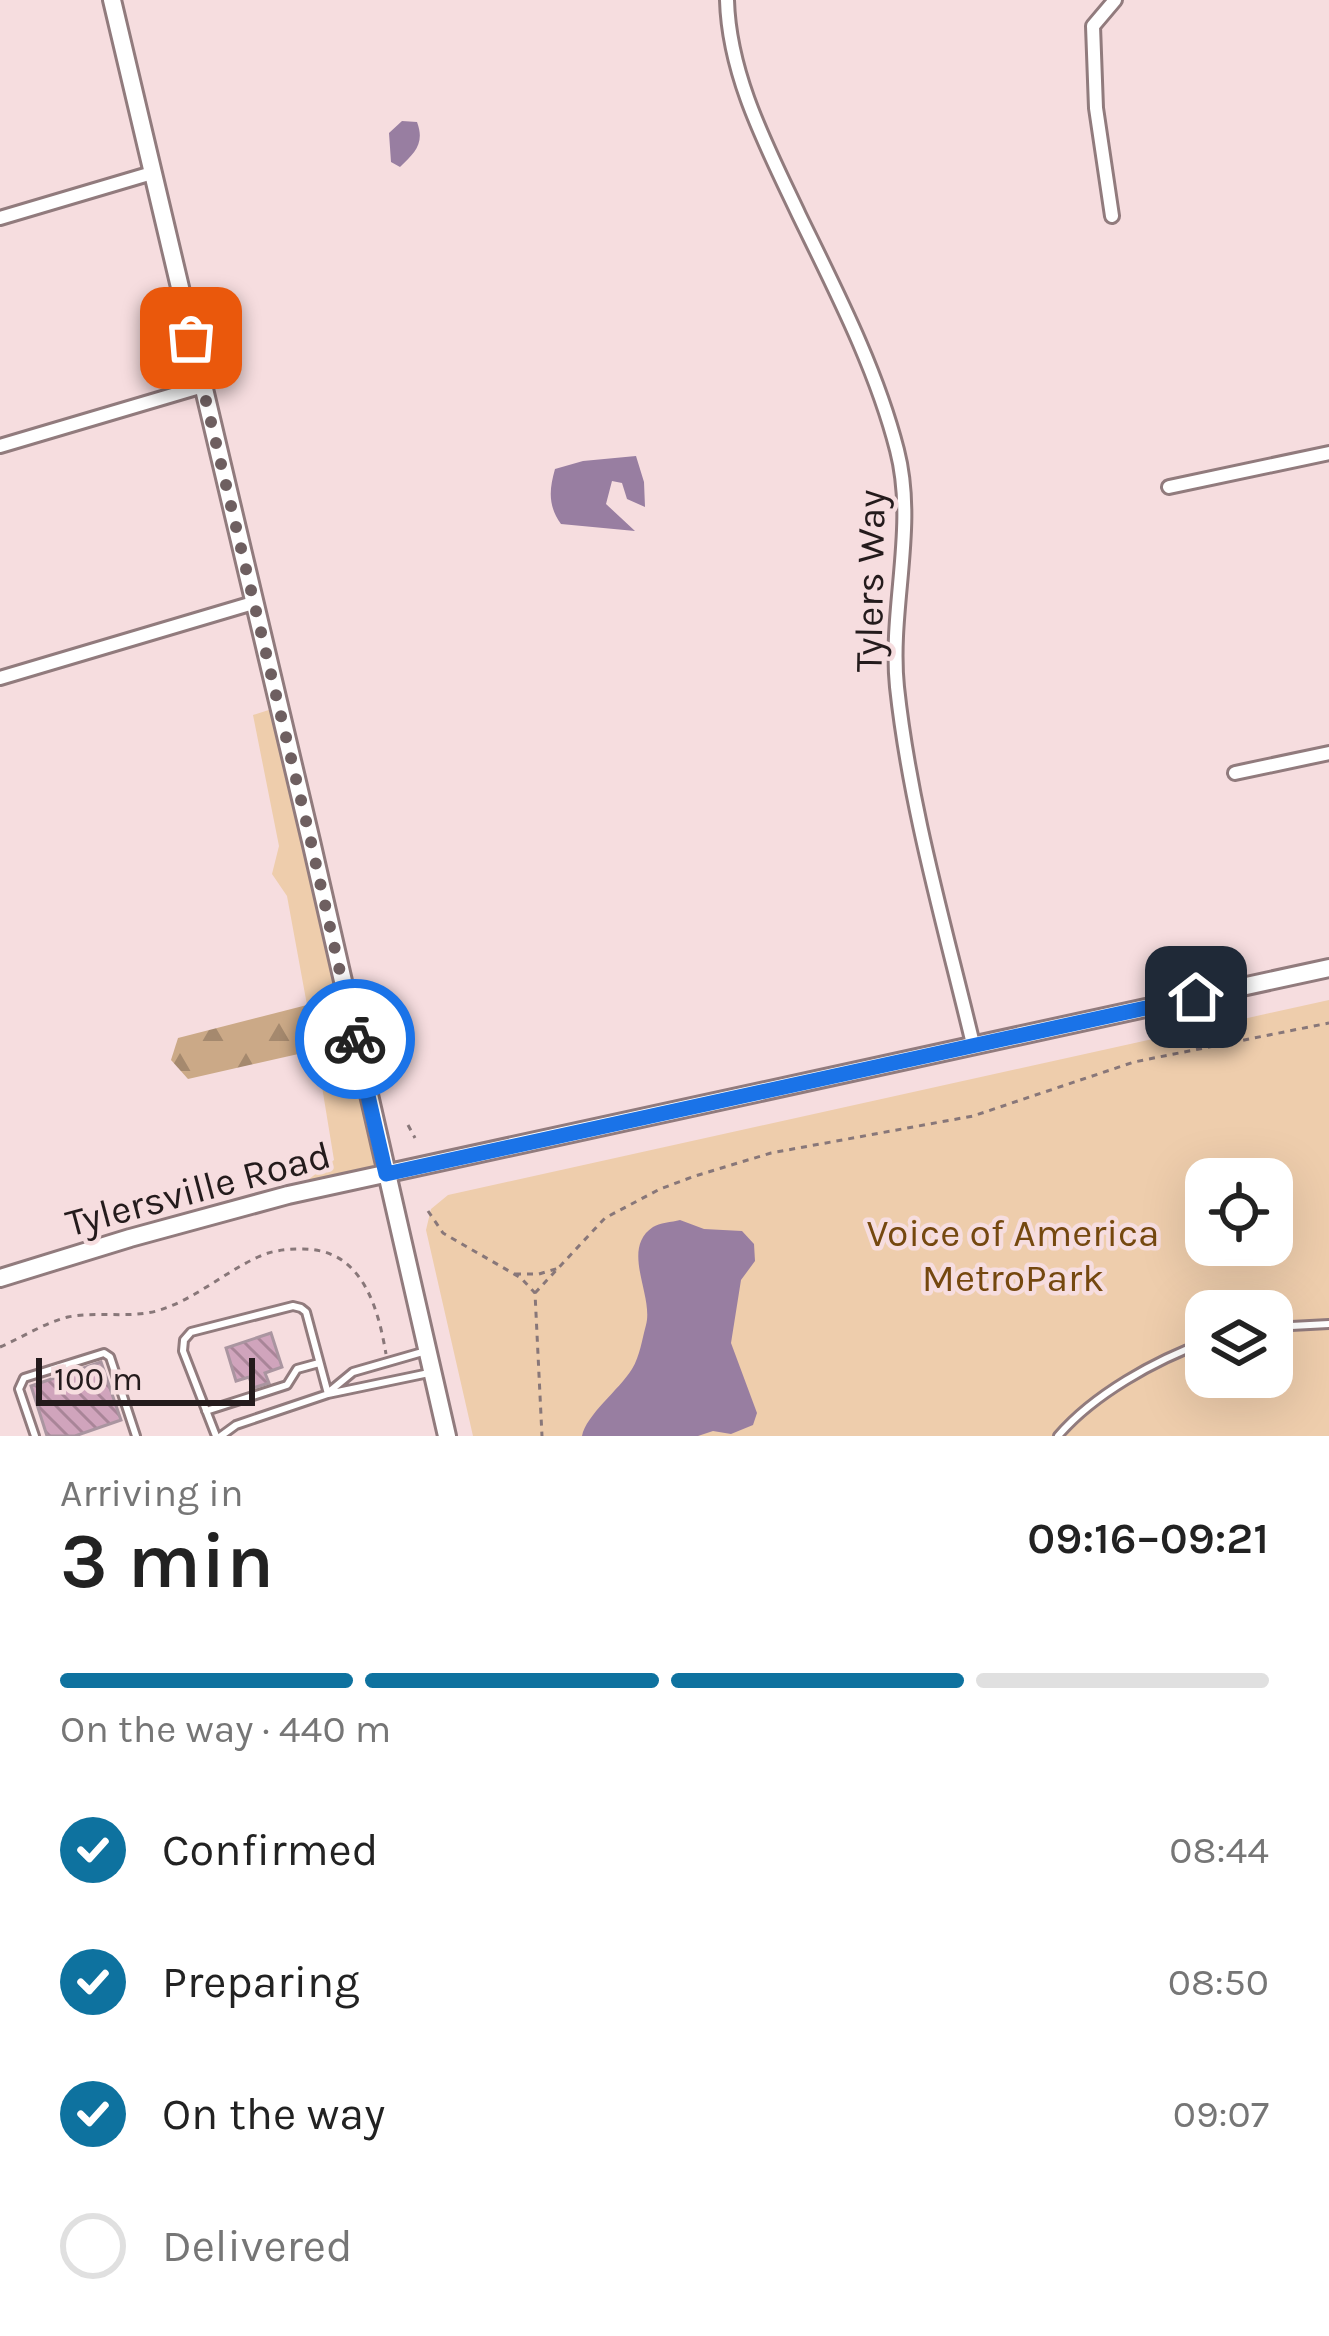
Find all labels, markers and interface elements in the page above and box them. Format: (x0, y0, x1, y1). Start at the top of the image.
pin (140, 287, 242, 389)
icon: bag (158, 305, 224, 371)
street label: Tylers Way (845, 489, 895, 673)
pin (1145, 946, 1247, 1048)
icon: home (1163, 964, 1229, 1030)
courier (295, 979, 415, 1099)
icon: bike (322, 1006, 388, 1072)
street label: Tylersville Road (61, 1132, 336, 1246)
map controls (1185, 1158, 1293, 1398)
button: locate (1185, 1158, 1293, 1266)
park label: Voice of America MetroPark (866, 1210, 1160, 1301)
button: layers (1185, 1290, 1293, 1398)
scale bar (36, 1352, 255, 1405)
text: 100 m (54, 1360, 143, 1398)
text: Arriving in (60, 1470, 243, 1516)
text: 09:16–09:21 (1027, 1512, 1269, 1564)
text: 3 min (60, 1515, 274, 1607)
text: On the way · 440 m (60, 1706, 391, 1752)
icon: check (60, 1817, 126, 1883)
text: Confirmed (162, 1824, 378, 1876)
text: 08:44 (1169, 1827, 1269, 1873)
icon: check (60, 1949, 126, 2015)
text: Preparing (162, 1956, 360, 2008)
text: 08:50 (1168, 1959, 1269, 2005)
icon: check (60, 2081, 126, 2147)
text: On the way (162, 2088, 385, 2140)
text: 09:07 (1173, 2091, 1269, 2137)
text: Delivered (162, 2220, 353, 2272)

